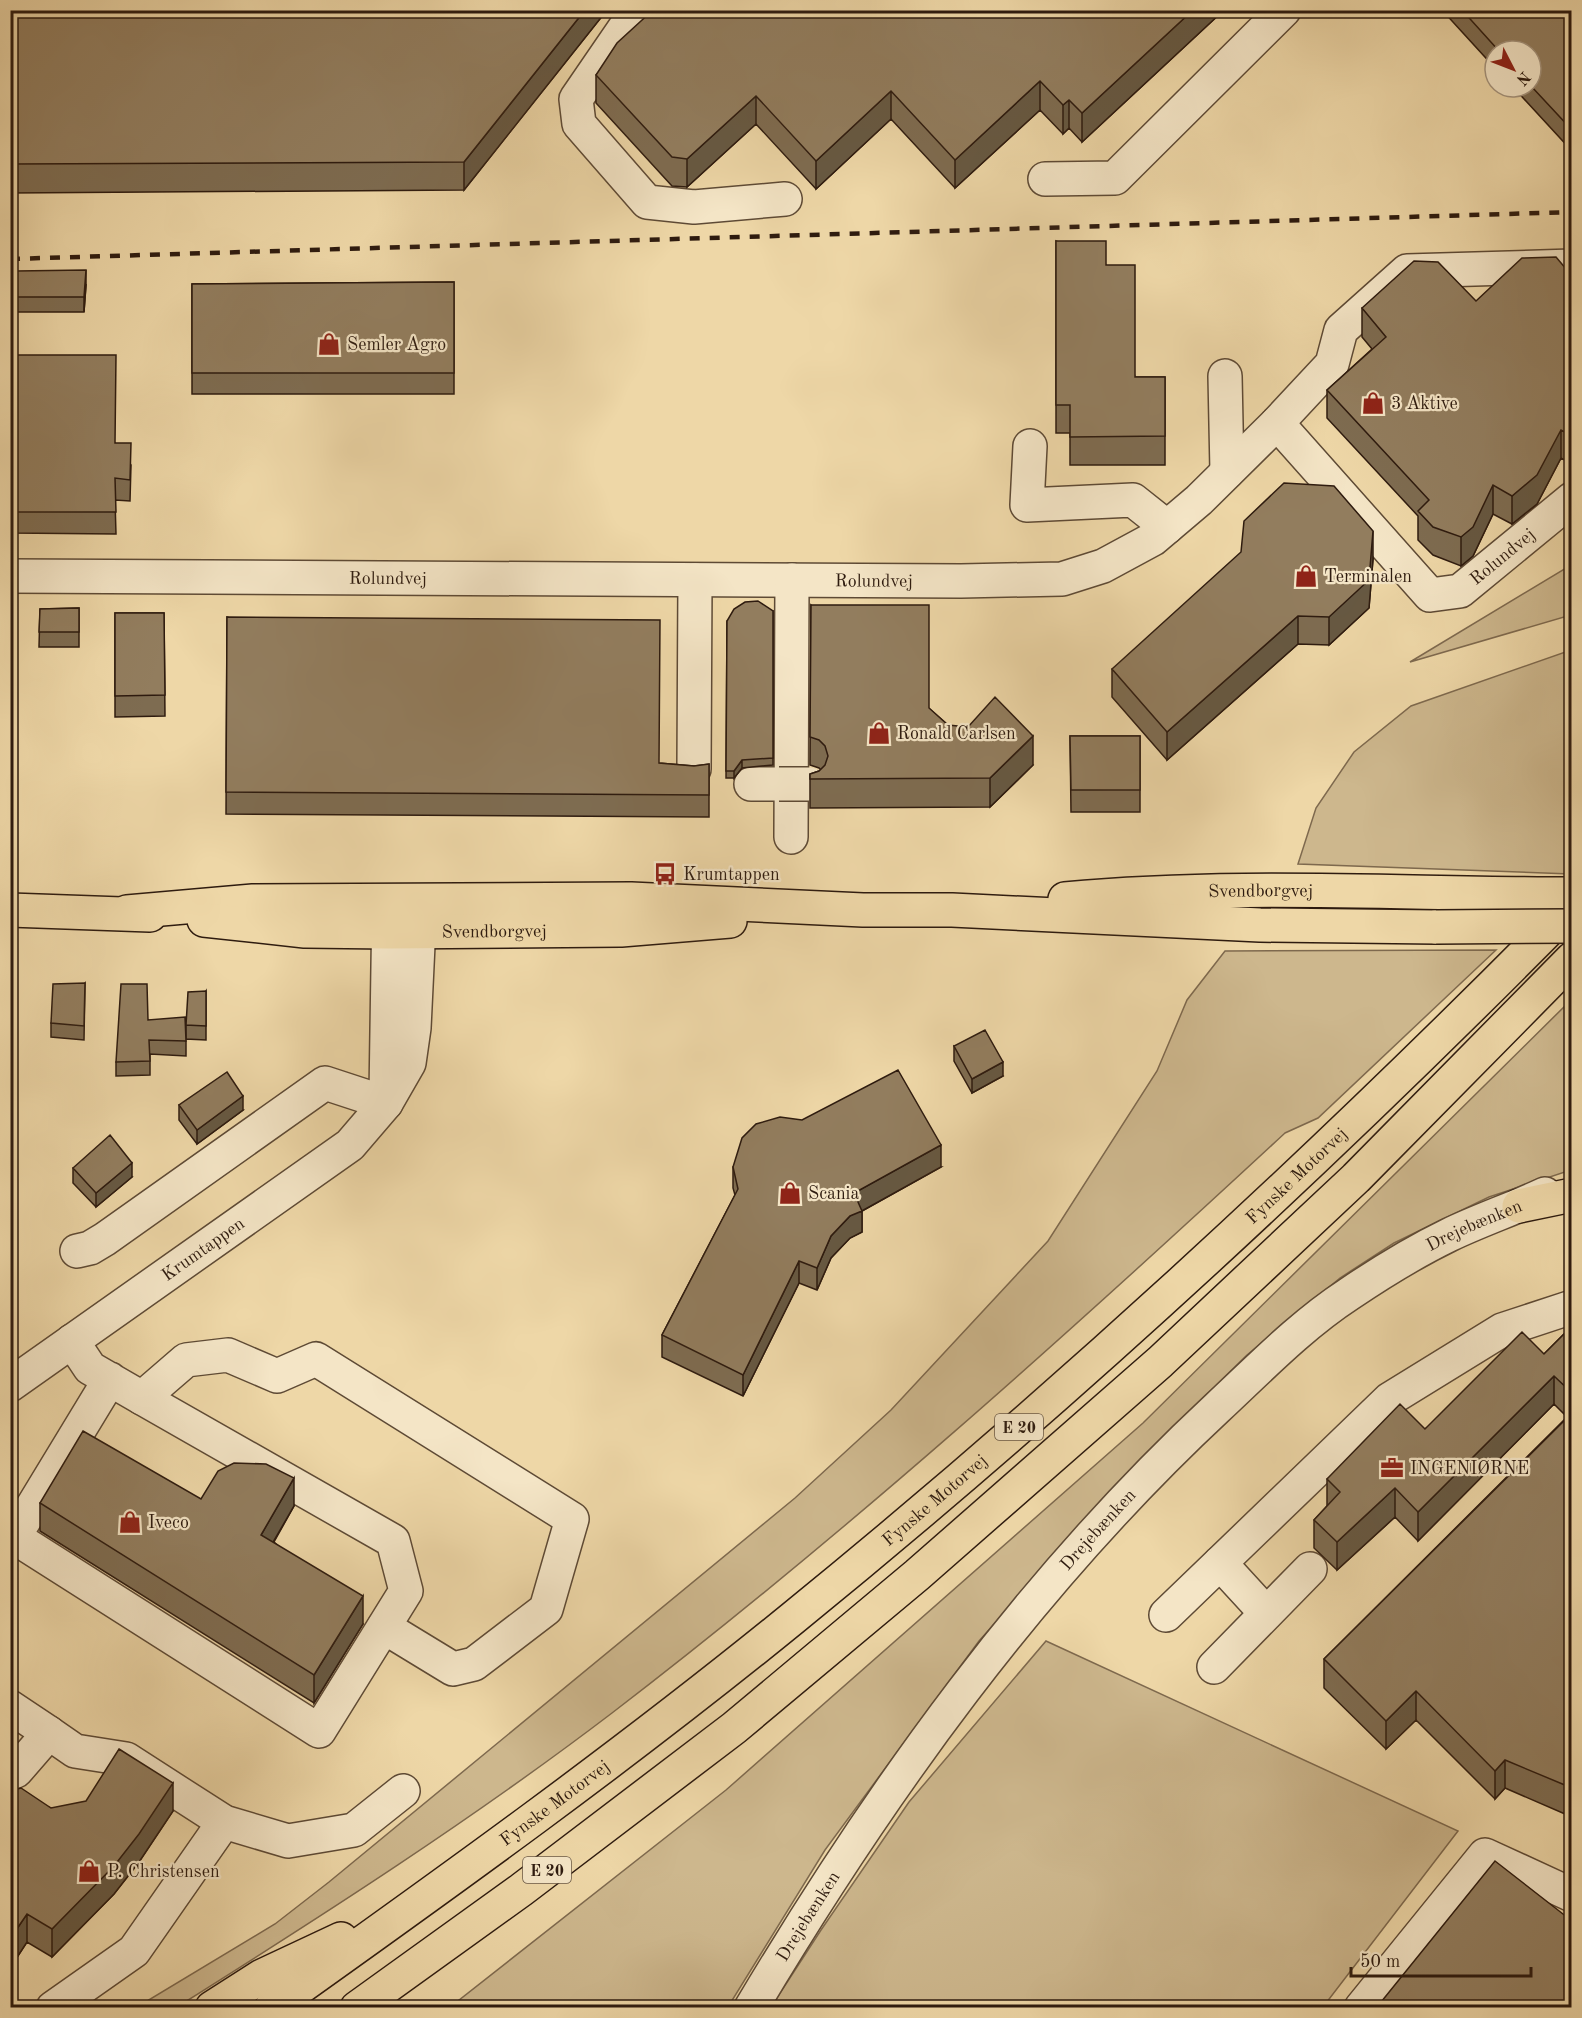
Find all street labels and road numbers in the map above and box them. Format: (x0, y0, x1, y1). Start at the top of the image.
street label: Rolundvej (1467, 525, 1539, 589)
street label: Rolundvej (349, 570, 427, 588)
street label: Rolundvej (835, 572, 913, 591)
street label: Svendborgvej (1208, 882, 1313, 901)
street label: Svendborgvej (442, 923, 547, 942)
street label: Fynske Motorvej (1243, 1125, 1351, 1228)
street label: Drejebænken (1424, 1197, 1525, 1255)
street label: Krumtappen (159, 1214, 248, 1285)
road number: E 20 (995, 1414, 1043, 1440)
street label: Fynske Motorvej (879, 1451, 991, 1550)
street label: Drejebænken (1057, 1486, 1140, 1574)
street label: Fynske Motorvej (497, 1757, 613, 1850)
road number: E 20 (523, 1857, 571, 1883)
street label: Drejebænken (774, 1868, 844, 1965)

